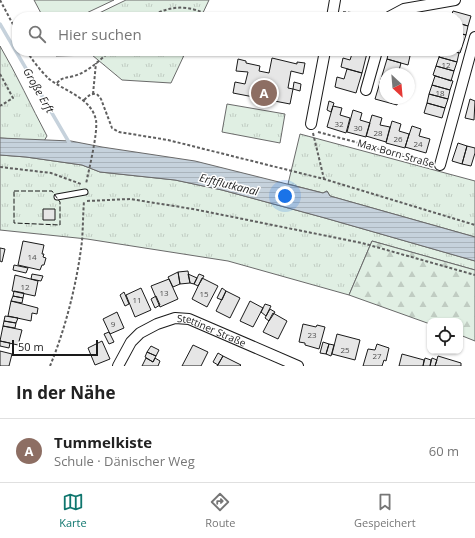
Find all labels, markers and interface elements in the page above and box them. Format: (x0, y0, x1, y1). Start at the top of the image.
search box (12, 12, 463, 56)
icon: search (26, 23, 48, 45)
text: Hier suchen (58, 24, 142, 44)
house number: 12 (441, 59, 451, 70)
water label: Große Erft (20, 65, 58, 116)
north arrow (379, 68, 415, 104)
pin: A (251, 78, 277, 108)
house number: 18 (435, 87, 445, 98)
house number: 32 (334, 118, 344, 129)
house number: 30 (353, 122, 363, 133)
house number: 28 (373, 127, 383, 138)
house number: 26 (393, 133, 403, 144)
street label: Max-Born-Straße (356, 135, 436, 171)
house number: 24 (413, 138, 423, 149)
water label: Erftflutkanal (198, 169, 260, 199)
your location (275, 186, 295, 206)
house number: 14 (27, 251, 37, 262)
house number: 12 (20, 281, 30, 292)
house number: 13 (159, 287, 169, 298)
house number: 15 (199, 288, 209, 299)
house number: 11 (132, 294, 142, 305)
street label: Stettiner Straße (177, 311, 249, 350)
house number: 9 (111, 318, 116, 329)
map controls (427, 318, 463, 354)
button: locate (427, 318, 463, 354)
house number: 23 (307, 329, 317, 340)
scale bar (12, 338, 98, 357)
text: 50 m (18, 339, 44, 354)
house number: 25 (340, 344, 350, 355)
house number: 27 (372, 350, 382, 361)
text: In der Nähe (16, 381, 115, 404)
text: Tummelkiste (54, 432, 152, 452)
text: A (25, 442, 33, 460)
text: 60 m (429, 442, 459, 460)
text: Schule · Dänischer Weg (54, 452, 195, 470)
tab: Karte (59, 491, 87, 530)
tab: Route (205, 491, 235, 530)
tab: Gespeichert (354, 491, 416, 530)

